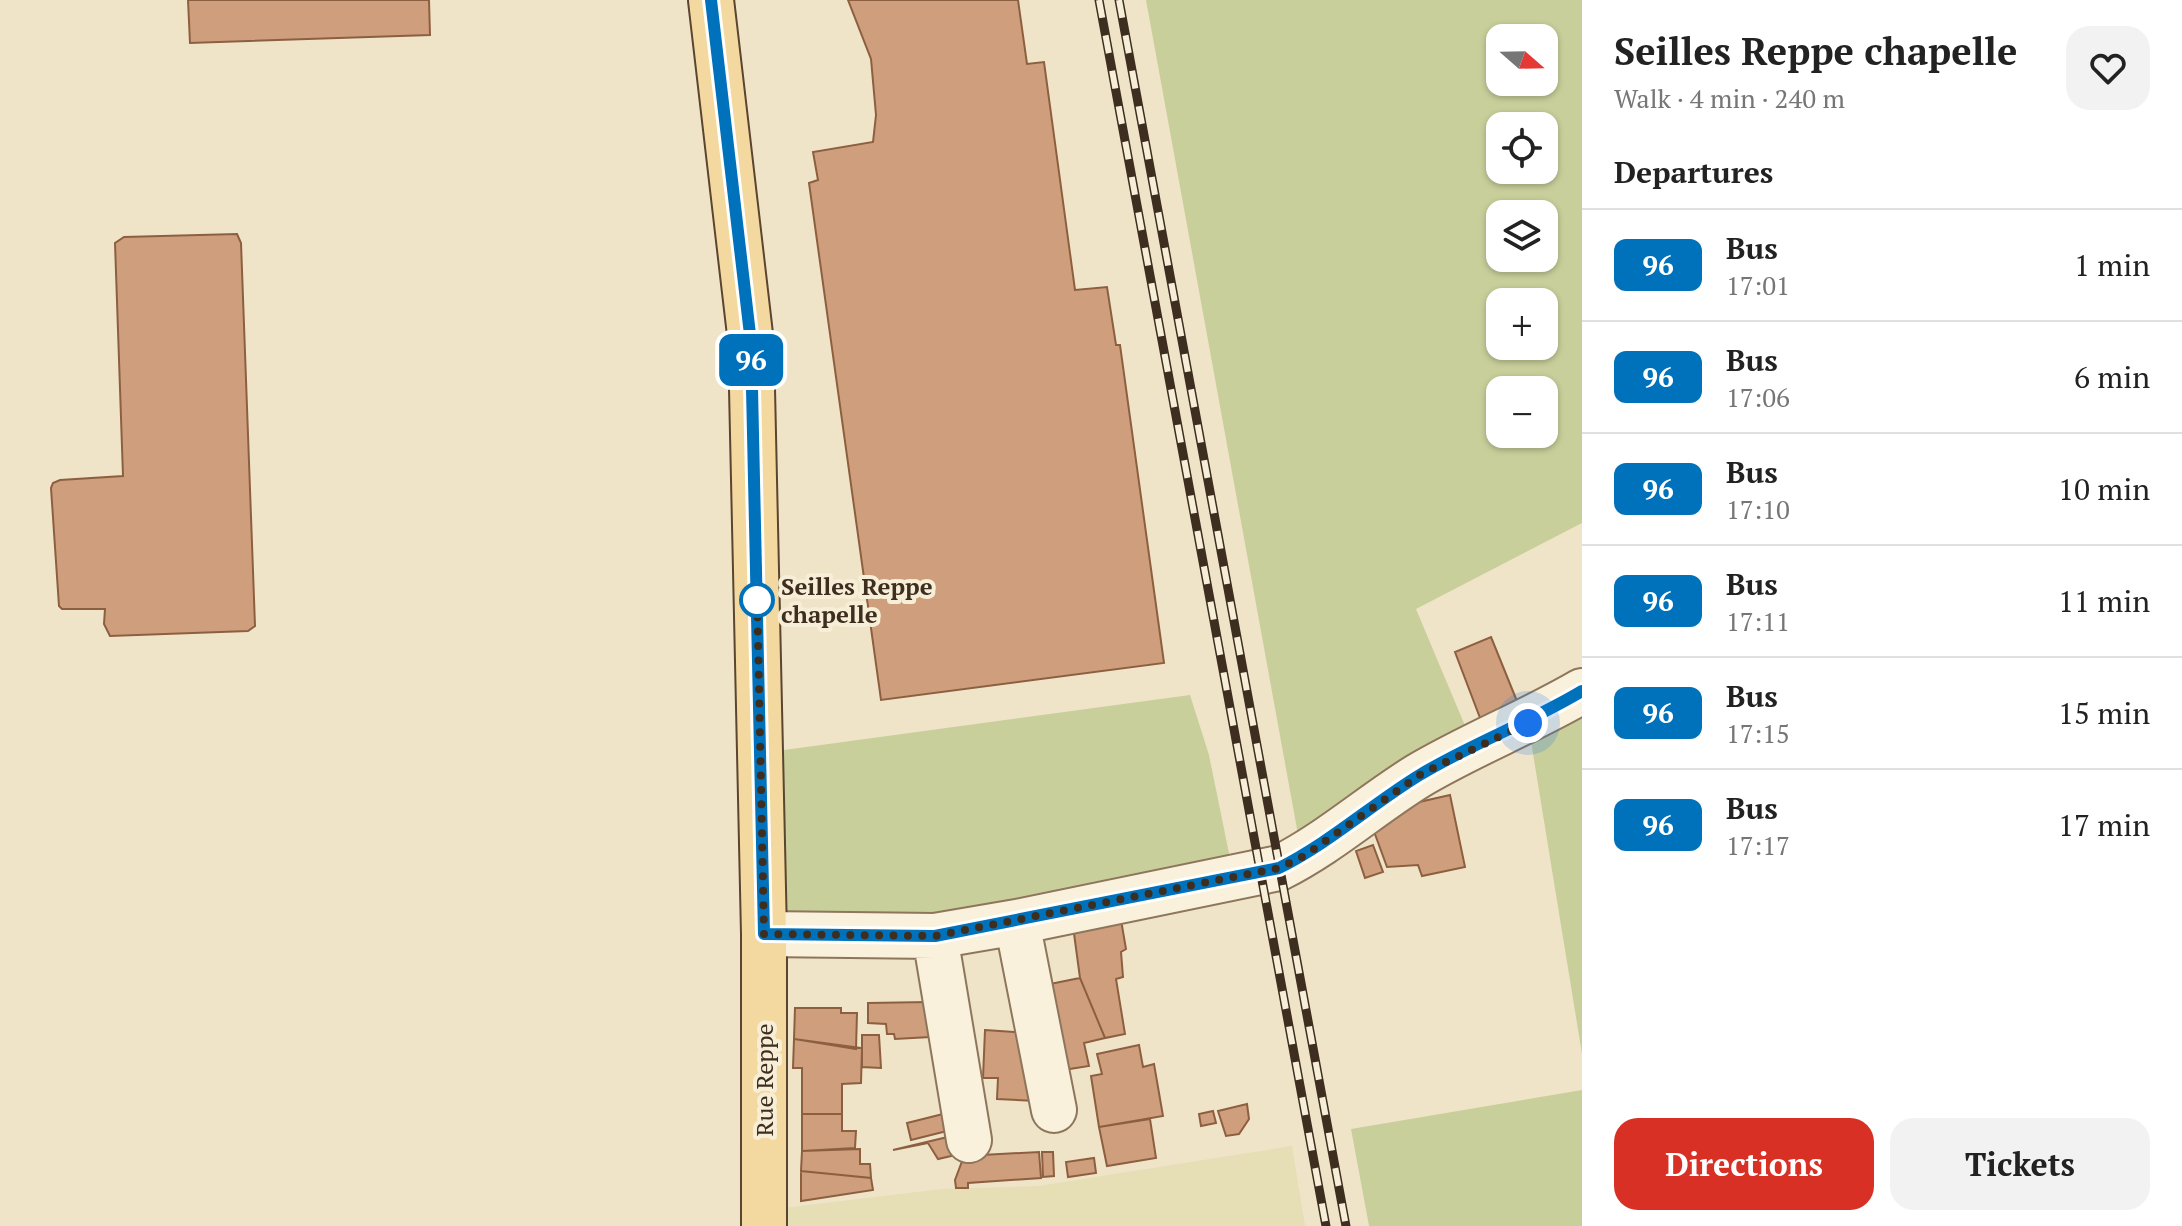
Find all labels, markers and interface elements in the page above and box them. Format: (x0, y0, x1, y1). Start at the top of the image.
north arrow (1486, 24, 1558, 96)
map controls (1486, 24, 1558, 448)
text: Seilles Reppe chapelle (1614, 26, 2017, 76)
button: heart (2066, 26, 2150, 110)
text: Walk · 4 min · 240 m (1614, 81, 1845, 115)
button: locate (1486, 112, 1558, 184)
text: Departures (1614, 152, 1773, 192)
button: layers (1486, 200, 1558, 272)
text: Bus (1726, 228, 1778, 268)
text: 1 min (2074, 245, 2150, 285)
text: 96 (1642, 246, 1674, 283)
text: 17:01 (1726, 268, 1790, 302)
button: + (1486, 288, 1558, 360)
line badge: 96 (715, 334, 787, 386)
text: Bus (1726, 340, 1778, 380)
text: 96 (735, 341, 767, 378)
text: 6 min (2074, 357, 2150, 397)
text: 96 (1642, 358, 1674, 395)
button: − (1486, 376, 1558, 448)
text: 17:06 (1726, 380, 1790, 414)
text: Bus (1726, 452, 1778, 492)
text: 10 min (2058, 469, 2150, 509)
text: 96 (1642, 470, 1674, 507)
text: 17:10 (1726, 492, 1790, 526)
text: Bus (1726, 564, 1778, 604)
place label: Seilles Reppe chapelle (781, 570, 933, 630)
text: 11 min (2058, 581, 2150, 621)
text: 96 (1642, 582, 1674, 619)
marker: Seilles Reppe chapelle (740, 583, 774, 617)
text: 17:11 (1726, 604, 1790, 638)
text: Bus (1726, 676, 1778, 716)
text: 15 min (2058, 693, 2150, 733)
text: 96 (1642, 694, 1674, 731)
your location (1508, 703, 1548, 743)
text: 17:15 (1726, 716, 1790, 750)
text: Bus (1726, 788, 1778, 828)
text: 17 min (2058, 805, 2150, 845)
text: 96 (1642, 806, 1674, 843)
text: 17:17 (1726, 828, 1790, 862)
street label: Rue Reppe (748, 1023, 780, 1137)
button: Directions (1614, 1118, 1874, 1210)
button: Tickets (1890, 1118, 2150, 1210)

